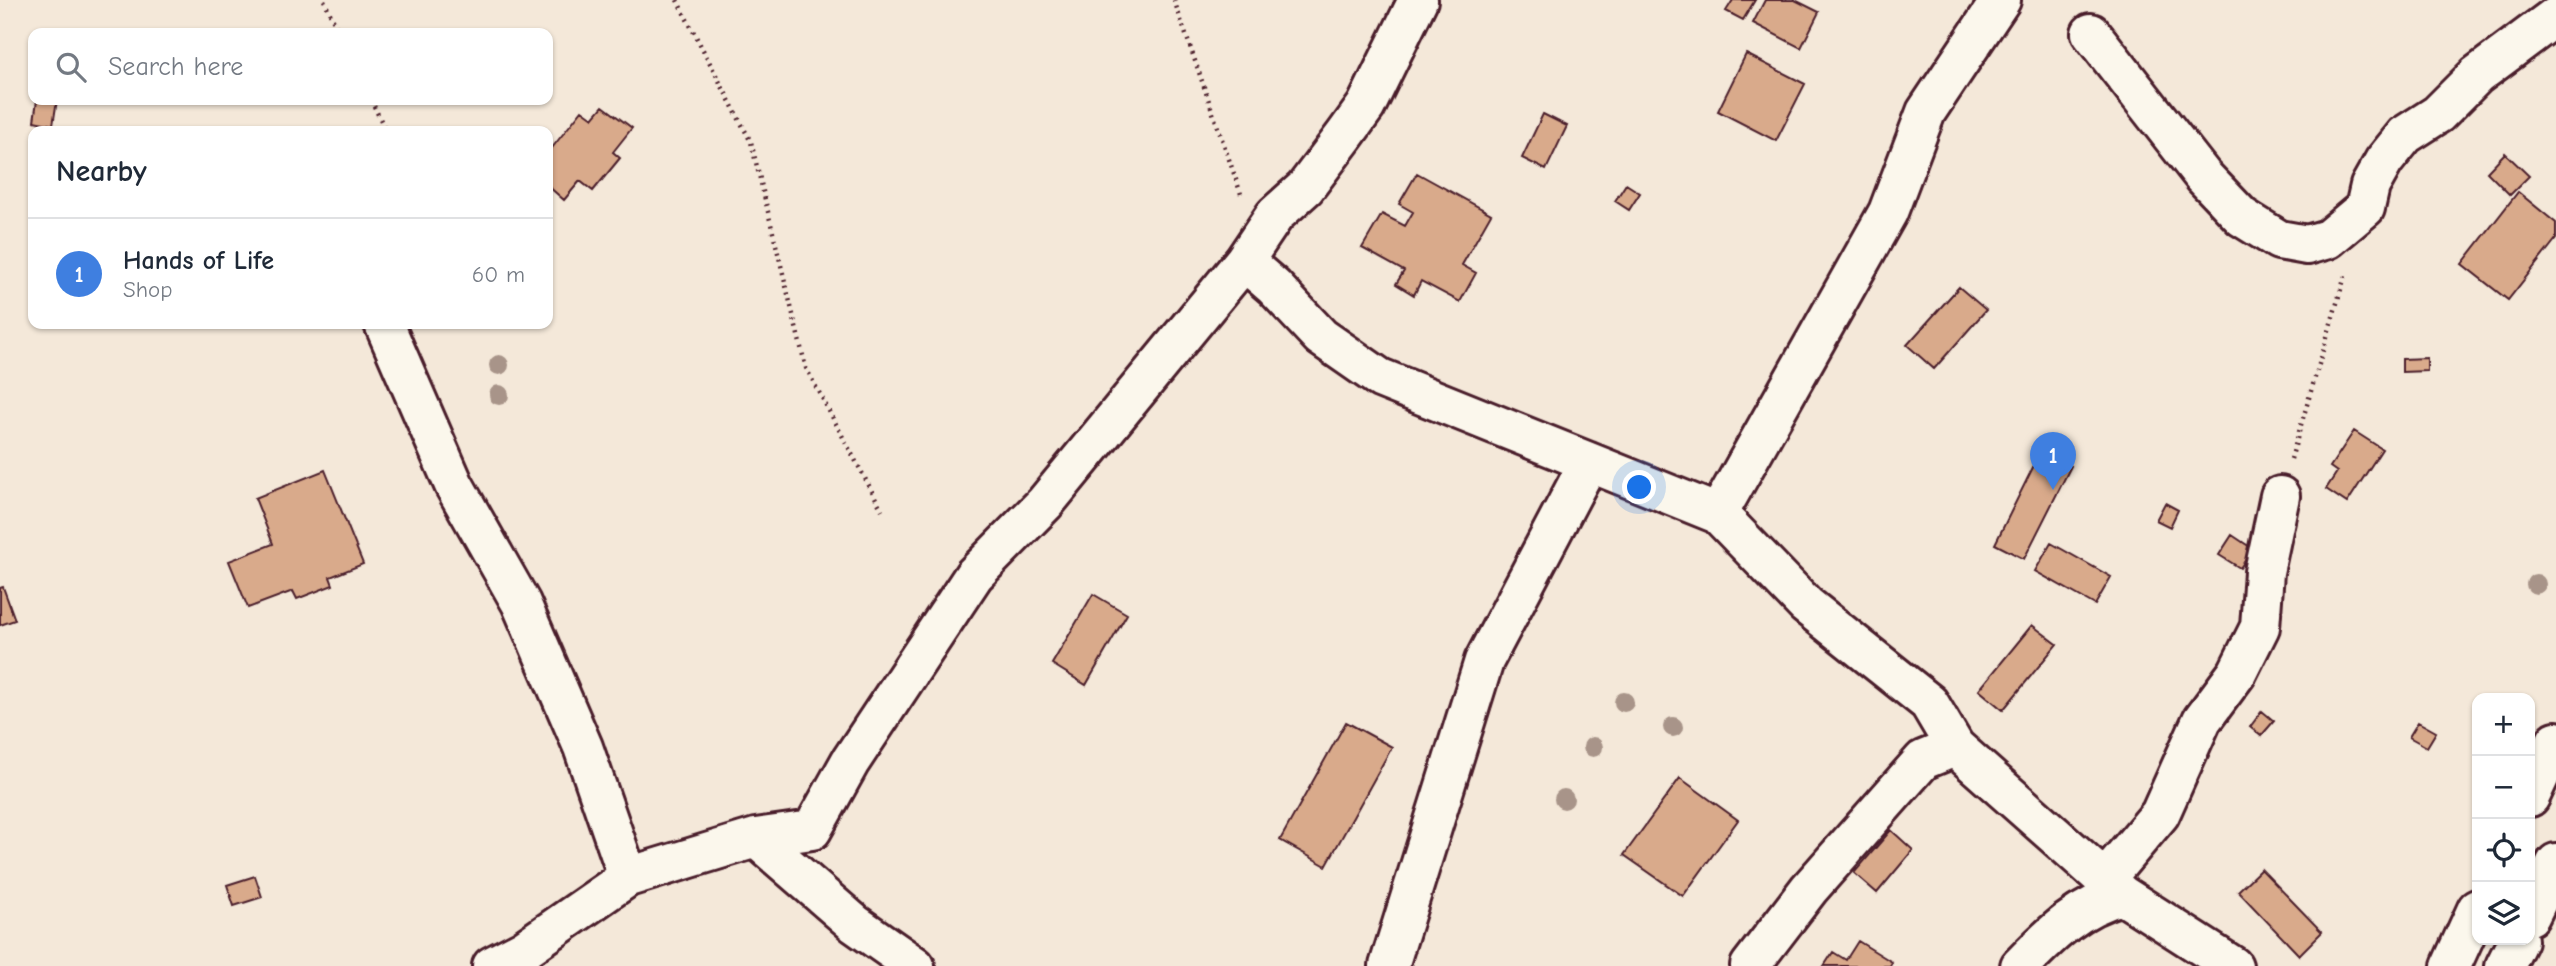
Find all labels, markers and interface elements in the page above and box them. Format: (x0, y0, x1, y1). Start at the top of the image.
search box (28, 28, 553, 105)
icon: search (52, 48, 90, 86)
text: Search here (108, 52, 243, 82)
text: Nearby (56, 154, 147, 189)
text: Hands of Life (123, 246, 274, 276)
text: 1 (74, 261, 84, 288)
text: 60 m (472, 261, 525, 288)
text: Shop (123, 276, 172, 303)
pin: 1 (2030, 432, 2076, 490)
your location (1622, 470, 1656, 504)
map controls (2472, 693, 2535, 945)
button: + (2472, 693, 2535, 756)
button: − (2472, 756, 2535, 819)
button: locate (2472, 819, 2535, 882)
button: layers (2472, 882, 2535, 945)

